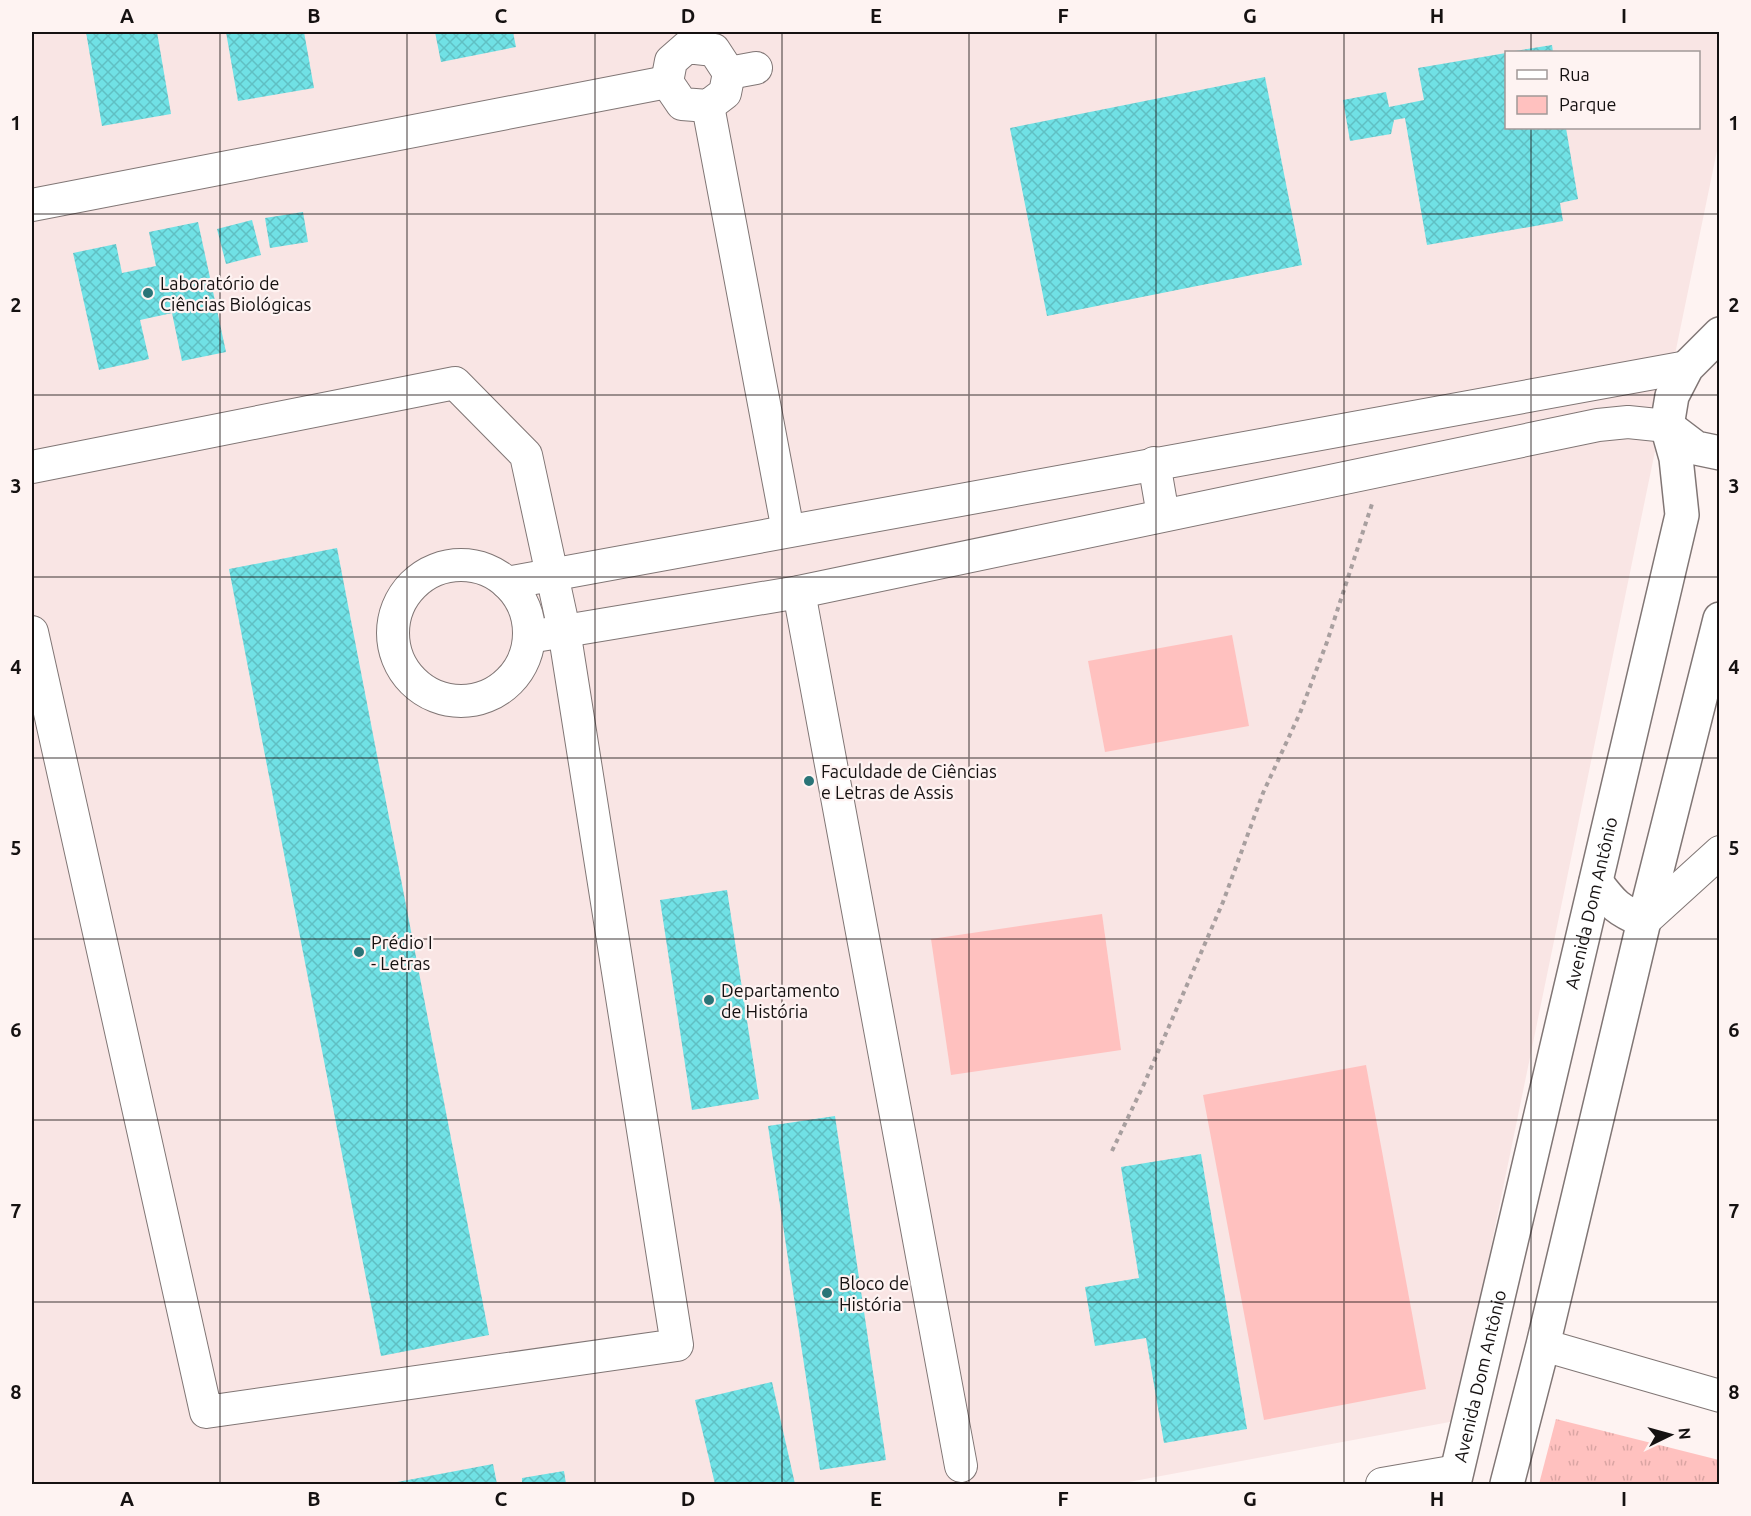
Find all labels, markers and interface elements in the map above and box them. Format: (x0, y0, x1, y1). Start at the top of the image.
text: A (120, 4, 134, 27)
text: B (307, 4, 321, 27)
text: C (495, 4, 508, 27)
text: D (681, 4, 695, 27)
text: E (870, 4, 882, 27)
text: F (1057, 4, 1069, 27)
text: G (1243, 4, 1257, 27)
text: H (1430, 4, 1444, 27)
text: I (1621, 4, 1627, 27)
legend (1505, 51, 1700, 129)
text: Rua (1559, 64, 1590, 84)
text: Parque (1559, 94, 1616, 114)
text: 1 (10, 111, 22, 134)
text: 1 (1728, 111, 1740, 134)
place label: Laboratório de Ciências Biológicas (160, 273, 311, 314)
marker: Laboratório de Ciências Biológicas (141, 286, 155, 300)
text: 2 (10, 293, 22, 316)
text: 2 (1728, 293, 1740, 316)
text: 3 (10, 474, 22, 497)
text: 3 (1728, 474, 1740, 497)
text: 4 (10, 655, 22, 678)
text: 4 (1728, 655, 1740, 678)
place label: Faculdade de Ciências e Letras de Assis (821, 761, 997, 802)
marker: Faculdade de Ciências e Letras de Assis (802, 774, 816, 788)
street label: Avenida Dom Antônio (1561, 815, 1621, 991)
text: 5 (10, 836, 22, 859)
text: 5 (1728, 836, 1740, 859)
place label: Prédio I - Letras (371, 932, 433, 973)
marker: Prédio I - Letras (352, 945, 366, 959)
place label: Departamento de História (721, 980, 840, 1021)
marker: Departamento de História (702, 993, 716, 1007)
text: 6 (10, 1018, 22, 1041)
text: 6 (1728, 1018, 1740, 1041)
text: 7 (10, 1199, 22, 1222)
text: 7 (1728, 1199, 1740, 1222)
place label: Bloco de História (839, 1273, 909, 1314)
marker: Bloco de História (820, 1286, 834, 1300)
street label: Avenida Dom Antônio (1449, 1288, 1509, 1464)
text: 8 (10, 1380, 22, 1403)
text: 8 (1728, 1380, 1740, 1403)
north arrow (1640, 1405, 1700, 1465)
text: N (1675, 1427, 1694, 1440)
text: A (120, 1487, 134, 1510)
text: B (307, 1487, 321, 1510)
text: C (495, 1487, 508, 1510)
text: D (681, 1487, 695, 1510)
text: E (870, 1487, 882, 1510)
text: F (1057, 1487, 1069, 1510)
text: G (1243, 1487, 1257, 1510)
text: H (1430, 1487, 1444, 1510)
text: I (1621, 1487, 1627, 1510)

